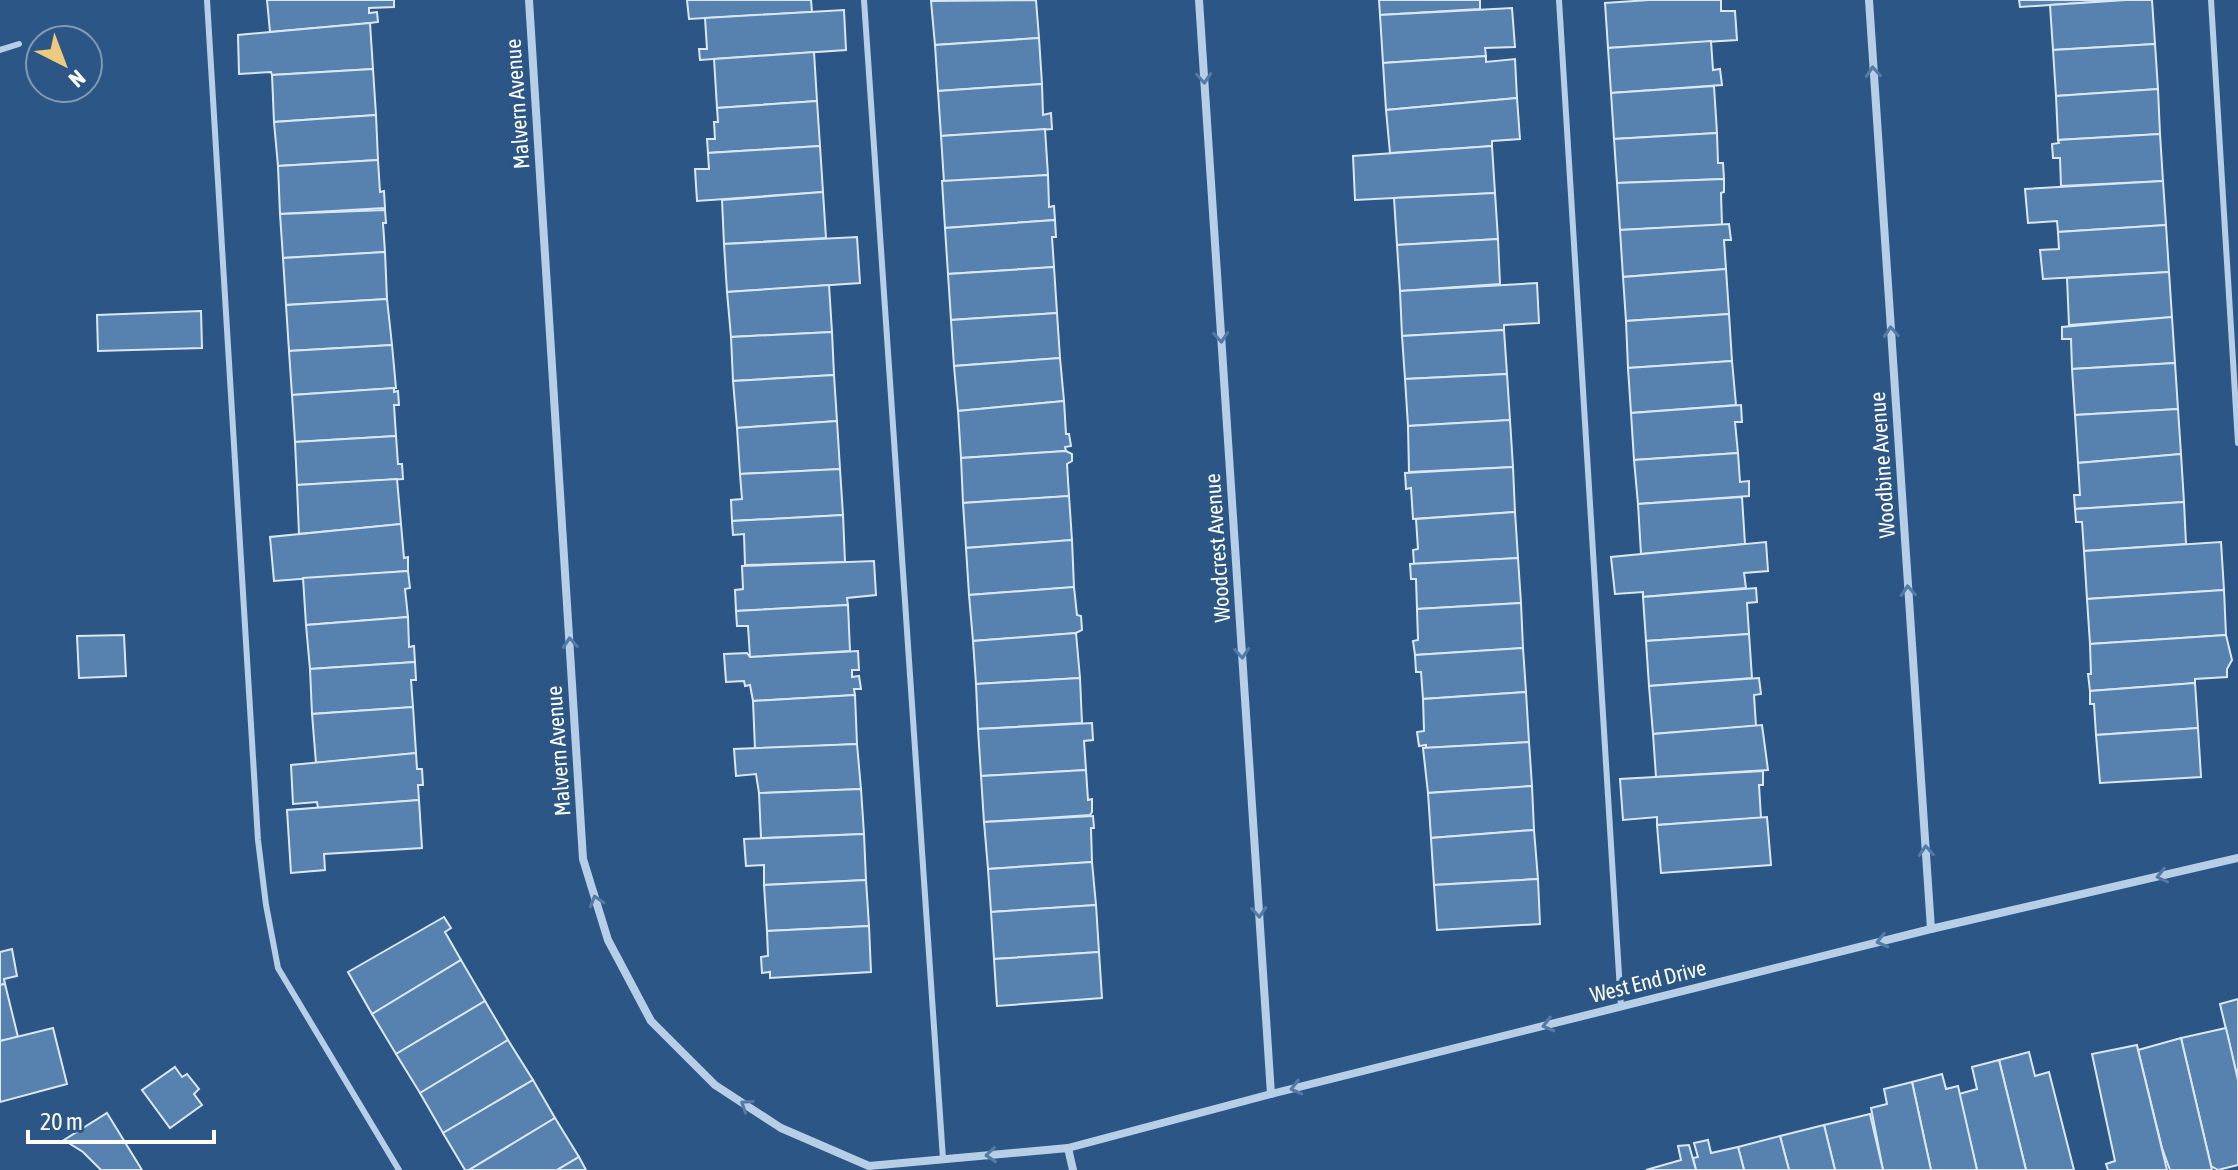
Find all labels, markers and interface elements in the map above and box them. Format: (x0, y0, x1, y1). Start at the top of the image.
north arrow (24, 24, 104, 104)
street label: Malvern Avenue (499, 38, 535, 170)
text: N (64, 65, 91, 93)
one-way arrow (1865, 66, 1882, 79)
one-way arrow (1195, 72, 1212, 85)
one-way arrow (1883, 325, 1900, 338)
one-way arrow (1212, 331, 1229, 344)
street label: Woodbine Avenue (1864, 391, 1900, 539)
street label: Woodcrest Avenue (1199, 473, 1235, 623)
one-way arrow (1900, 584, 1917, 597)
one-way arrow (561, 636, 578, 649)
one-way arrow (1233, 647, 1250, 660)
street label: Malvern Avenue (540, 685, 576, 817)
one-way arrow (1917, 844, 1934, 857)
one-way arrow (2156, 866, 2169, 883)
one-way arrow (589, 894, 605, 908)
one-way arrow (1250, 906, 1267, 919)
one-way arrow (1875, 932, 1889, 949)
street label: West End Drive (1587, 954, 1709, 1008)
one-way arrow (1542, 1016, 1555, 1033)
one-way arrow (1289, 1078, 1303, 1095)
scale bar (28, 1094, 214, 1144)
one-way arrow (740, 1100, 754, 1115)
text: 20 m (40, 1108, 83, 1135)
one-way arrow (984, 1146, 997, 1163)

